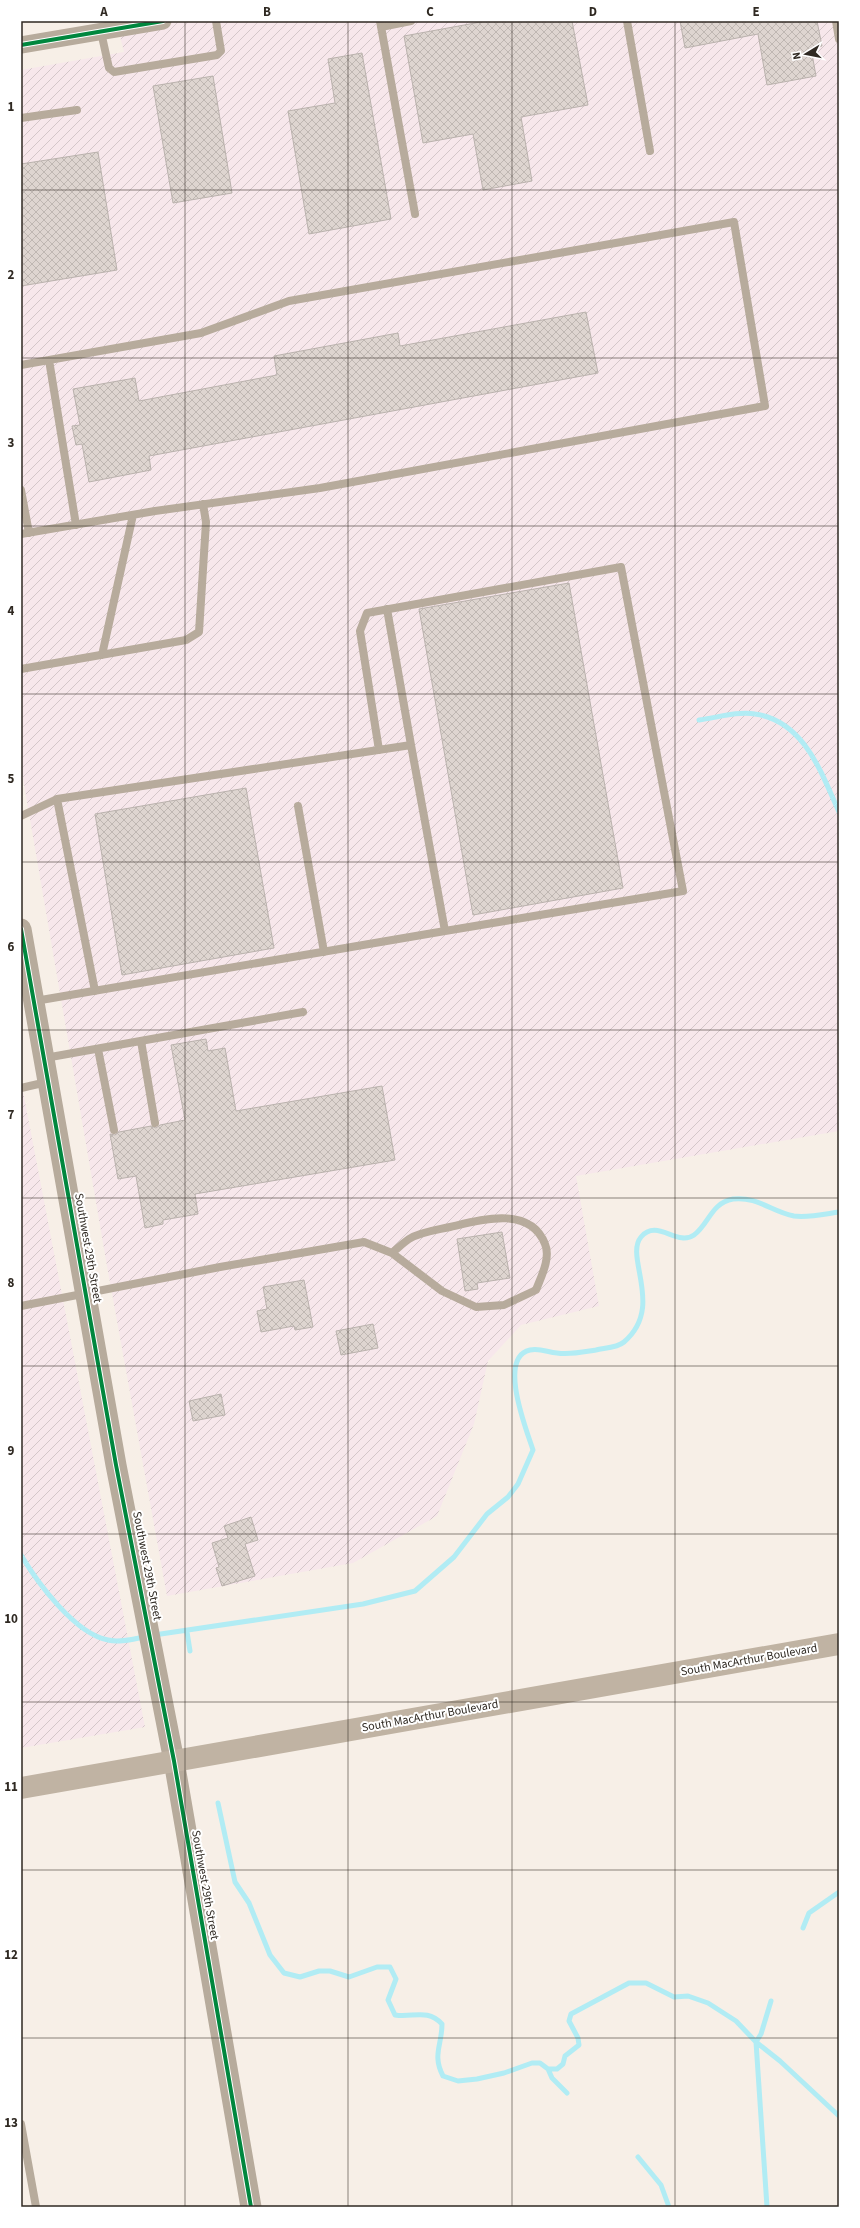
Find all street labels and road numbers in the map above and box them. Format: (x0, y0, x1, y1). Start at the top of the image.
street label: Southwest 29th Street (70, 1192, 106, 1304)
street label: Southwest 29th Street (128, 1510, 166, 1622)
street label: South MacArthur Boulevard (679, 1640, 819, 1680)
street label: South MacArthur Boulevard (360, 1696, 500, 1736)
street label: Southwest 29th Street (187, 1829, 223, 1941)

